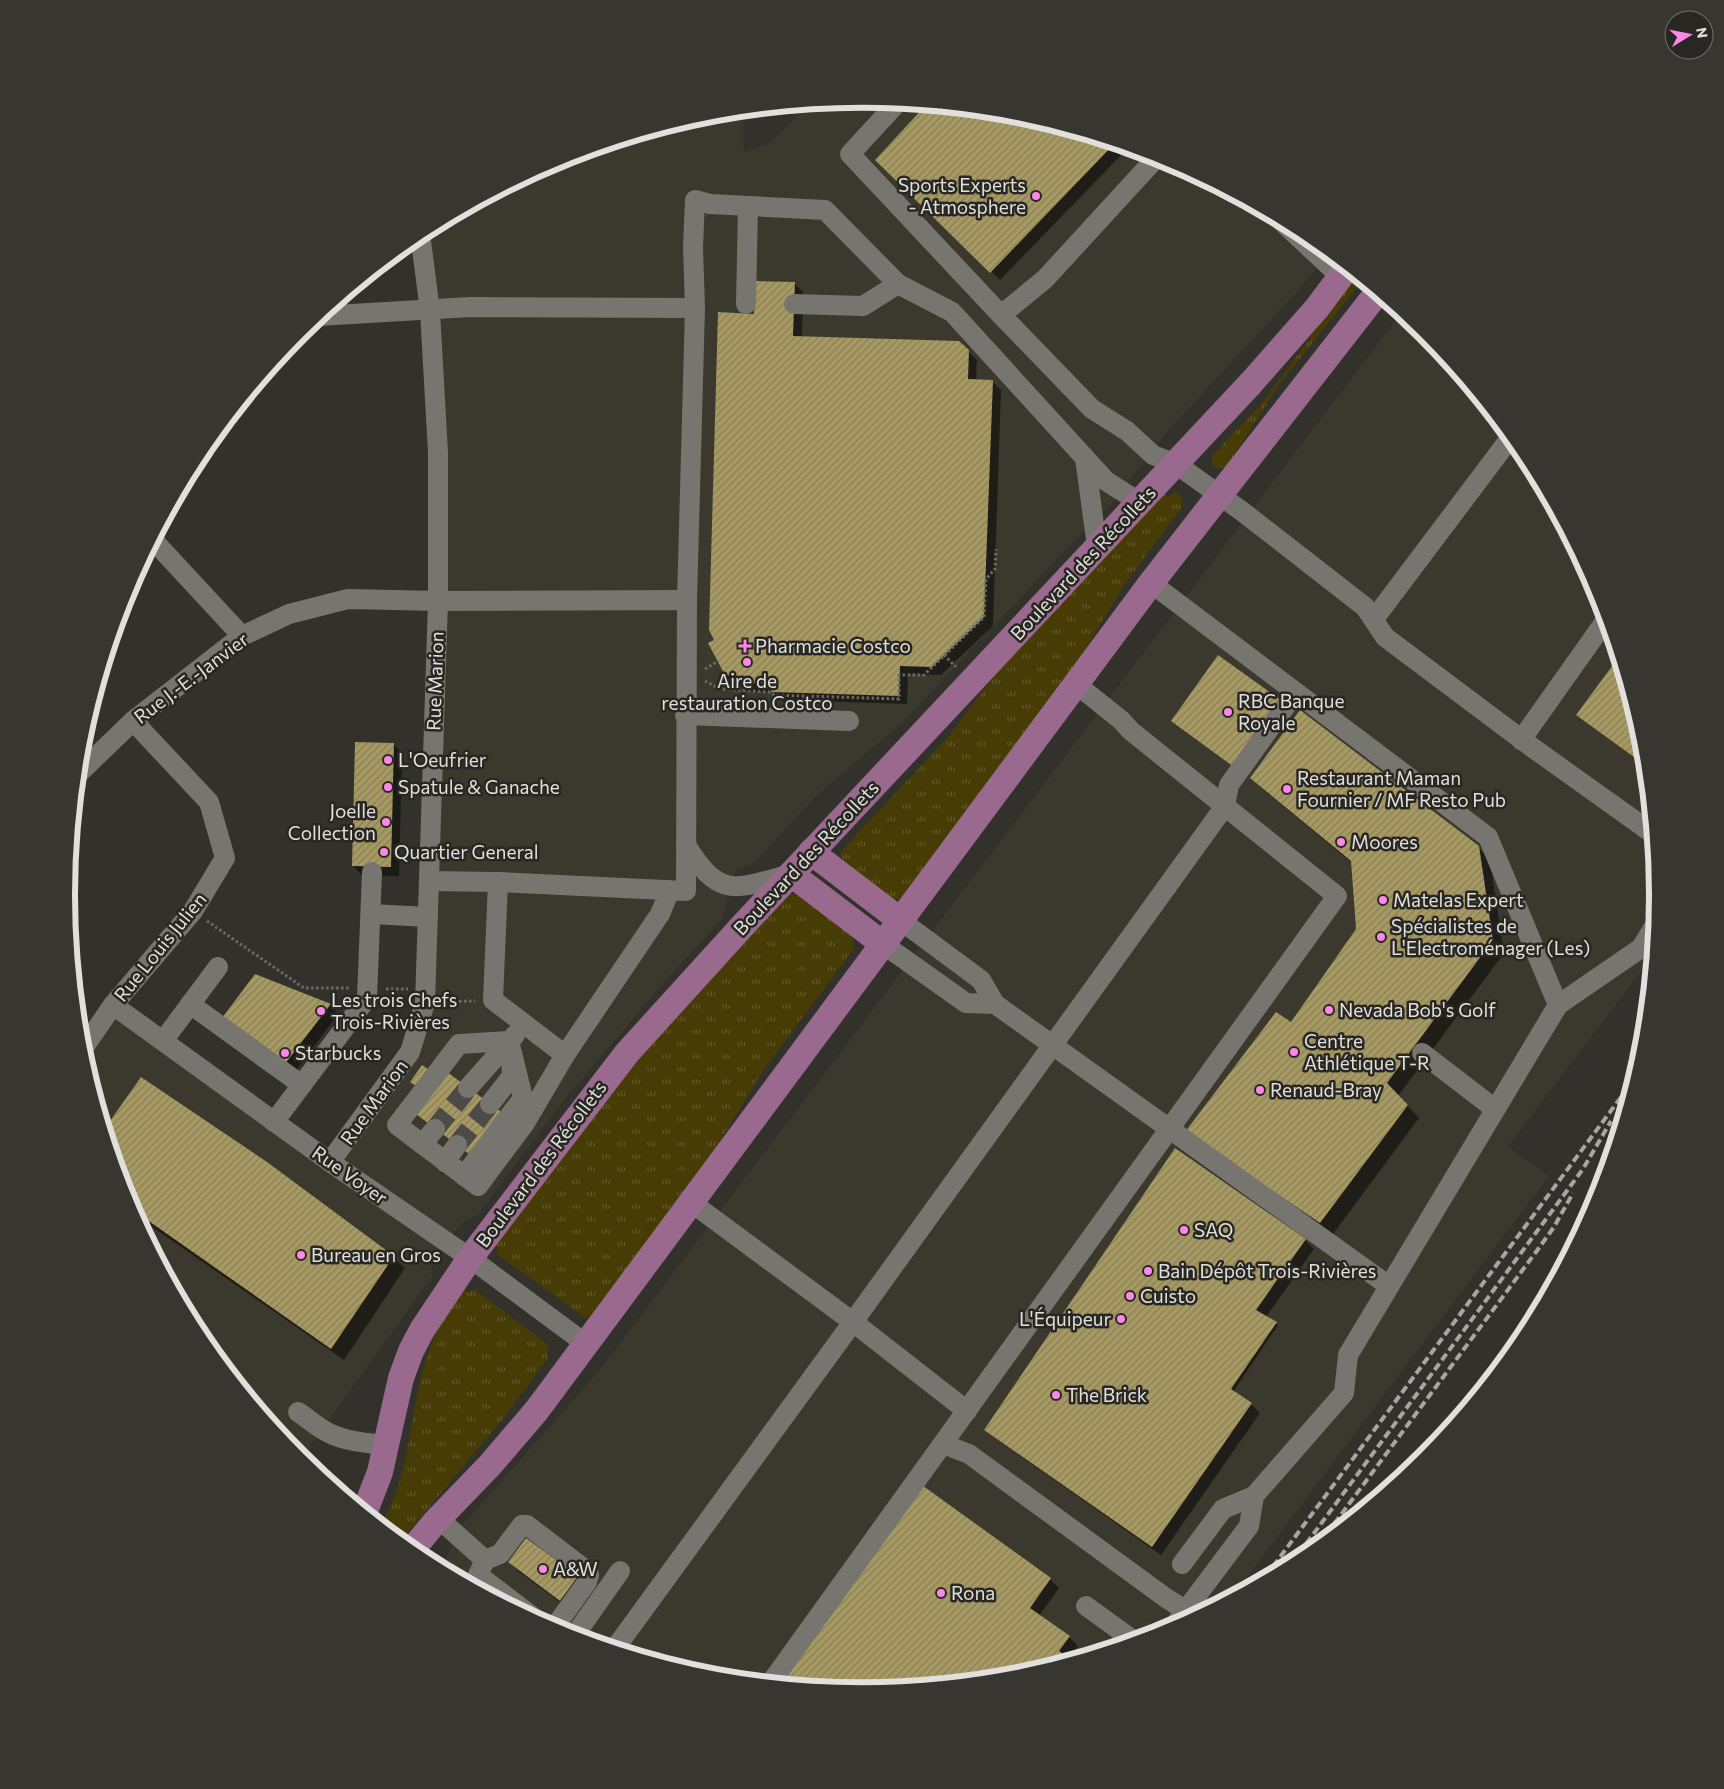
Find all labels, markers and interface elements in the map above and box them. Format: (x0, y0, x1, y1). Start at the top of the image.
north arrow (1664, 10, 1714, 60)
text: N (1693, 26, 1712, 39)
place label: Sports Experts - Atmosphere (898, 173, 1026, 218)
marker: Sports Experts - Atmosphere (1030, 190, 1042, 202)
street label: Boulevard des Récollets (1005, 481, 1160, 644)
street label: Rue J.-E.-Janvier (129, 627, 253, 728)
street label: Rue Marion (421, 631, 448, 731)
place label: Pharmacie Costco (755, 634, 911, 657)
marker: Pharmacie Costco (739, 640, 751, 652)
marker: Aire de restauration Costco (741, 656, 753, 668)
place label: Aire de restauration Costco (661, 669, 833, 714)
place label: RBC Banque Royale (1238, 689, 1344, 734)
marker: RBC Banque Royale (1222, 706, 1234, 718)
place label: L'Oeufrier (398, 748, 487, 771)
marker: L'Oeufrier (382, 754, 394, 766)
place label: Restaurant Maman Fournier / MF Resto Pub (1297, 766, 1506, 811)
place label: Spatule & Ganache (398, 775, 560, 798)
street label: Boulevard des Récollets (728, 776, 883, 939)
marker: Spatule & Ganache (382, 781, 394, 793)
marker: Restaurant Maman Fournier / MF Resto Pub (1281, 783, 1293, 795)
place label: Joelle Collection (288, 799, 376, 844)
marker: Joelle Collection (380, 816, 392, 828)
place label: Moores (1351, 830, 1418, 853)
marker: Moores (1335, 836, 1347, 848)
place label: Quartier General (394, 840, 539, 863)
marker: Quartier General (378, 846, 390, 858)
street label: Rue Louis Julien (109, 888, 211, 1006)
place label: Matelas Expert (1393, 888, 1524, 911)
marker: Matelas Expert (1377, 894, 1389, 906)
place label: Spécialistes de L'Electroménager (Les) (1391, 914, 1590, 959)
marker: Spécialistes de L'Electroménager (Les) (1375, 931, 1387, 943)
place label: Les trois Chefs Trois-Rivières (331, 988, 457, 1033)
place label: Nevada Bob's Golf (1339, 998, 1496, 1021)
marker: Nevada Bob's Golf (1323, 1004, 1335, 1016)
marker: Les trois Chefs Trois-Rivières (315, 1005, 327, 1017)
place label: Centre Athlétique T-R (1304, 1029, 1430, 1074)
place label: Starbucks (295, 1041, 381, 1064)
marker: Centre Athlétique T-R (1288, 1046, 1300, 1058)
marker: Starbucks (279, 1047, 291, 1059)
street label: Rue Marion (335, 1055, 412, 1149)
street label: Boulevard des Récollets (471, 1076, 611, 1251)
place label: Renaud-Bray (1270, 1078, 1382, 1101)
marker: Renaud-Bray (1254, 1084, 1266, 1096)
street label: Rue Voyer (308, 1140, 393, 1209)
place label: SAQ (1194, 1218, 1233, 1241)
marker: SAQ (1178, 1224, 1190, 1236)
place label: Bureau en Gros (311, 1243, 441, 1266)
marker: Bureau en Gros (295, 1249, 307, 1261)
place label: Bain Dépôt Trois-Rivières (1158, 1259, 1376, 1282)
marker: Bain Dépôt Trois-Rivières (1142, 1265, 1154, 1277)
place label: Cuisto (1140, 1284, 1196, 1307)
marker: Cuisto (1124, 1290, 1136, 1302)
place label: L'Équipeur (1019, 1307, 1111, 1330)
marker: L'Équipeur (1115, 1313, 1127, 1325)
place label: The Brick (1066, 1383, 1147, 1406)
marker: The Brick (1050, 1389, 1062, 1401)
place label: A&W (553, 1557, 598, 1580)
marker: A&W (537, 1563, 549, 1575)
place label: Rona (951, 1581, 995, 1604)
marker: Rona (935, 1587, 947, 1599)

